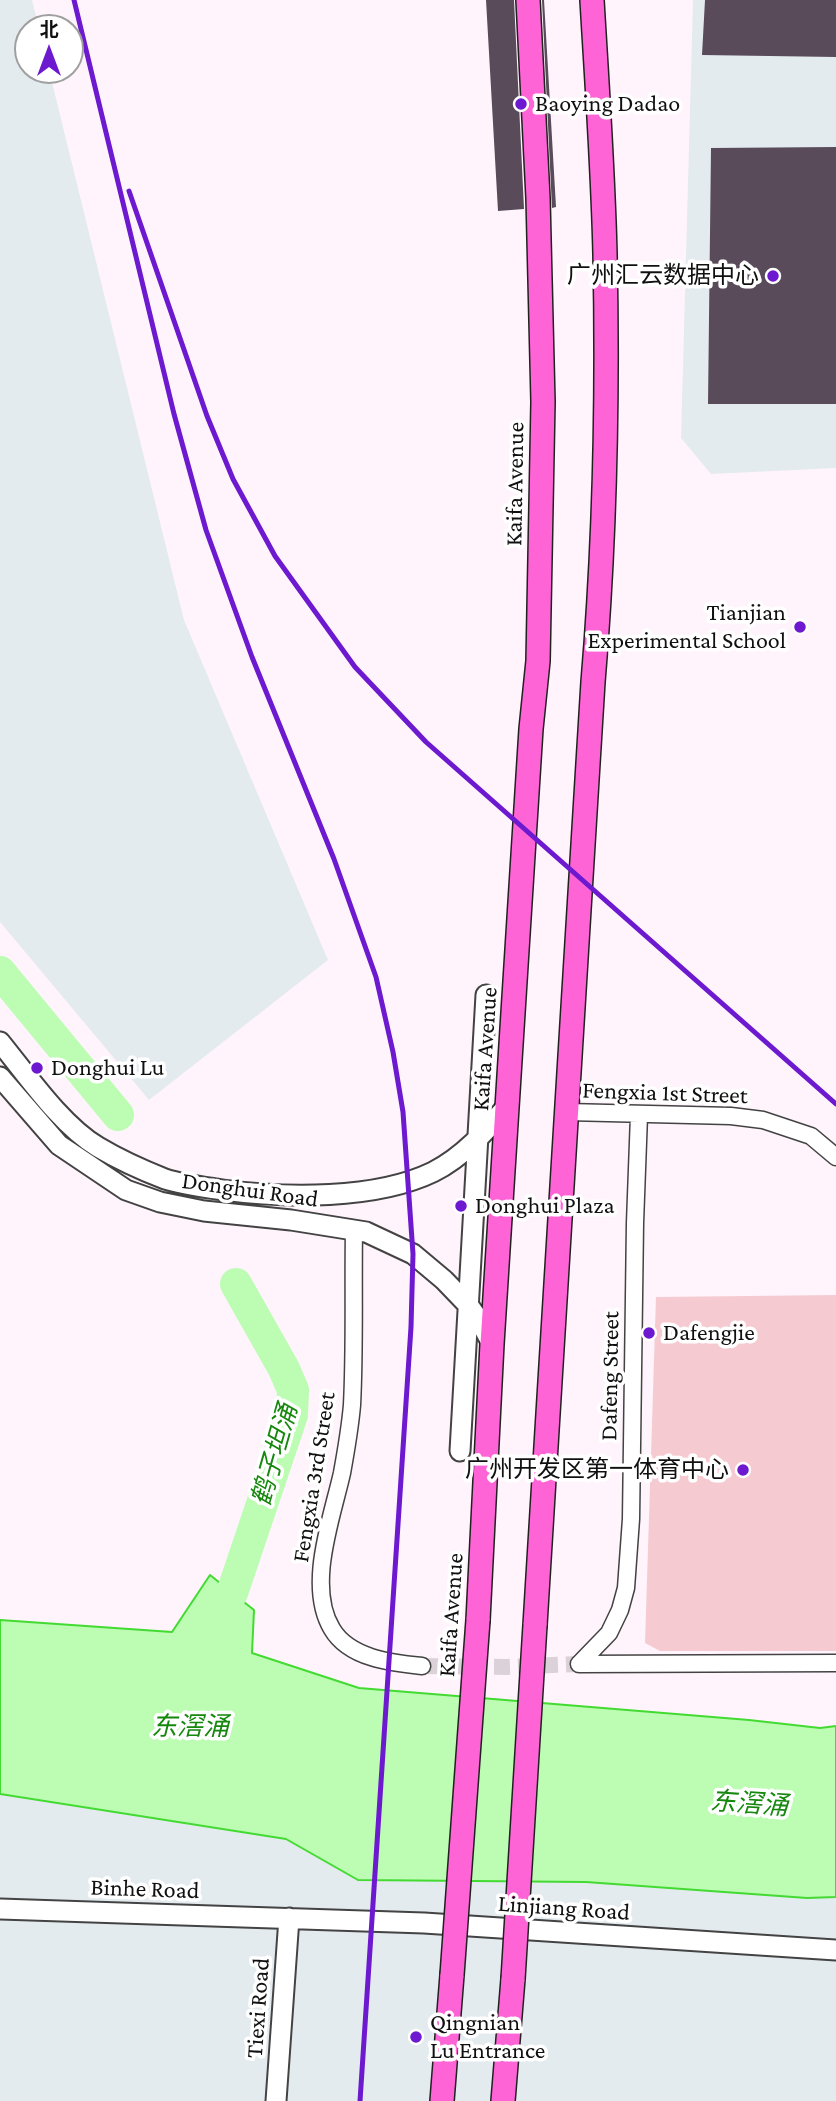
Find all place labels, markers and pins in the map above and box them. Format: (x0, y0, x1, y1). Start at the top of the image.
place label: Baoying Dadao (535, 90, 680, 118)
marker: Baoying Dadao (513, 96, 529, 112)
place label: 广州汇云数据中心 (567, 262, 759, 290)
marker: 广州汇云数据中心 (765, 268, 781, 284)
place label: Tianjian Experimental School (588, 599, 786, 655)
marker: Tianjian Experimental School (792, 619, 808, 635)
place label: Donghui Lu (51, 1054, 164, 1082)
marker: Donghui Lu (29, 1060, 45, 1076)
place label: Donghui Plaza (475, 1192, 615, 1220)
marker: Donghui Plaza (453, 1198, 469, 1214)
place label: Dafengjie (663, 1319, 755, 1347)
marker: Dafengjie (641, 1325, 657, 1341)
place label: 广州开发区第一体育中心 (465, 1456, 729, 1484)
marker: 广州开发区第一体育中心 (735, 1462, 751, 1478)
place label: Qingnian Lu Entrance (430, 2009, 545, 2065)
marker: Qingnian Lu Entrance (408, 2029, 424, 2045)

